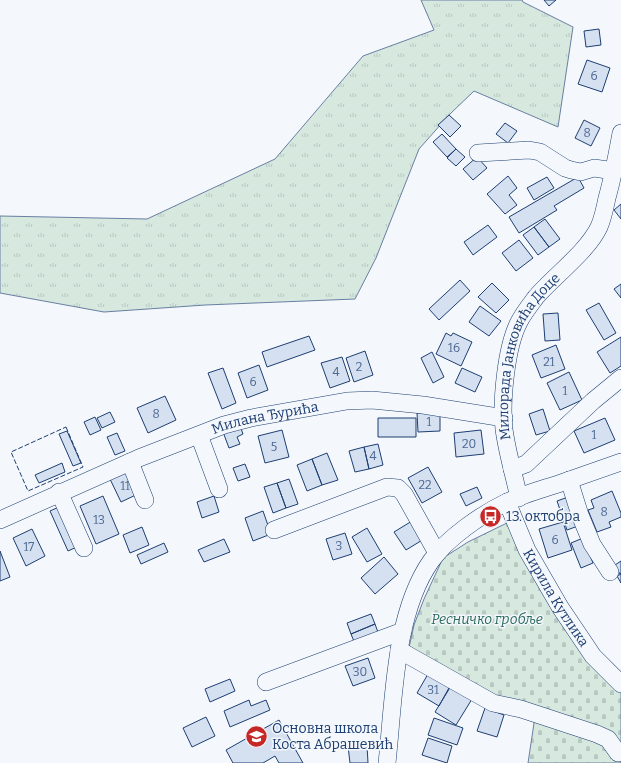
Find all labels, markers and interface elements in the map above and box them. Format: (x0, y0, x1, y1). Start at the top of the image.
house number: 6 (590, 69, 598, 83)
house number: 8 (583, 126, 591, 140)
street label: Милорада Јанковића Доце (495, 270, 564, 441)
house number: 16 (448, 341, 460, 355)
house number: 21 (543, 355, 555, 369)
house number: 2 (356, 360, 362, 374)
house number: 4 (332, 365, 340, 379)
house number: 6 (249, 375, 257, 389)
house number: 1 (563, 384, 568, 398)
street label: Милана Ђурића (209, 398, 320, 438)
house number: 8 (152, 407, 160, 421)
house number: 1 (427, 415, 432, 429)
house number: 1 (592, 428, 597, 442)
house number: 20 (462, 437, 476, 451)
house number: 5 (271, 440, 277, 454)
house number: 4 (369, 449, 377, 463)
house number: 22 (418, 478, 432, 492)
house number: 11 (120, 479, 130, 493)
bus stop icon: 13. октобра (478, 503, 504, 529)
house number: 8 (600, 505, 608, 519)
place label: 13. октобра (506, 508, 580, 525)
house number: 13 (93, 513, 105, 527)
house number: 6 (551, 533, 559, 547)
house number: 3 (336, 539, 343, 553)
house number: 17 (24, 540, 34, 554)
street label: Кирила Кутлика (519, 546, 593, 650)
park label: Ресничко гробље (431, 611, 543, 628)
house number: 30 (353, 665, 367, 679)
house number: 31 (427, 683, 439, 697)
place label: Основна школа Коста Абрашевић (272, 720, 394, 753)
school or university icon: Основна школа Коста Абрашевић (244, 723, 270, 749)

